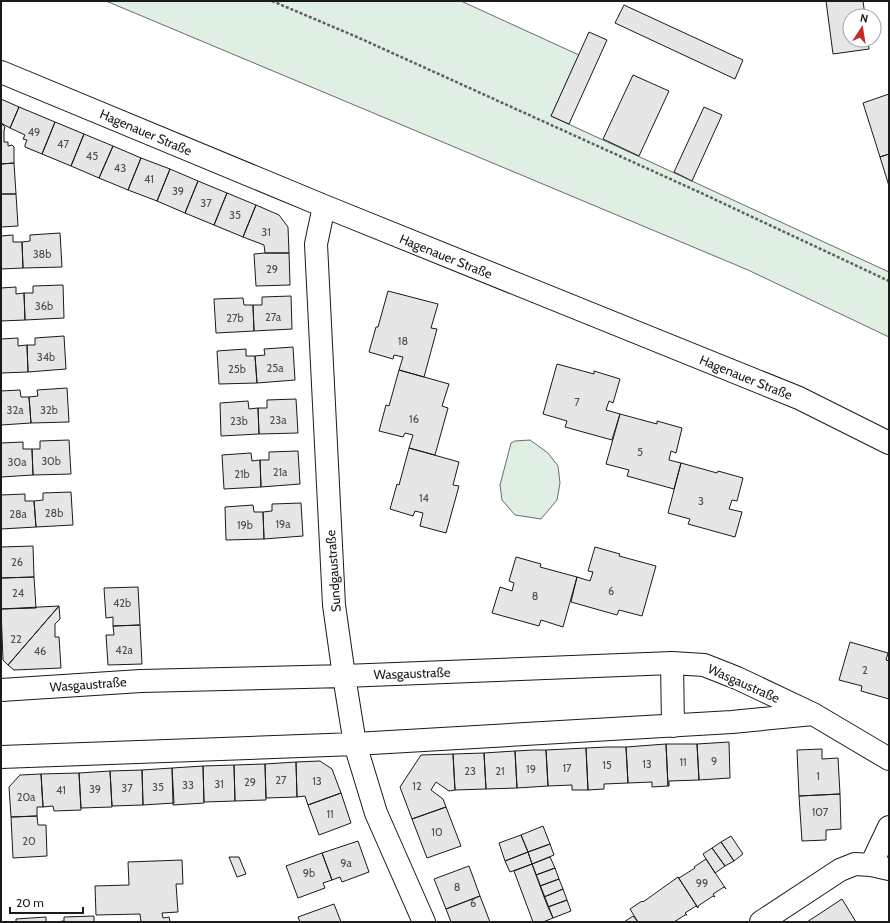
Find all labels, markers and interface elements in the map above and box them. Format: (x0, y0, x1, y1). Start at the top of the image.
north arrow (842, 8, 882, 48)
text: N (859, 11, 869, 26)
street label: Hagenauer Straße (98, 105, 195, 159)
house number: 49 (28, 125, 40, 139)
house number: 47 (57, 137, 69, 151)
house number: 45 (86, 149, 98, 163)
house number: 43 (114, 161, 126, 175)
house number: 41 (144, 172, 154, 186)
house number: 39 (172, 184, 184, 198)
house number: 37 (200, 196, 212, 210)
house number: 35 (229, 208, 241, 222)
house number: 31 (261, 225, 271, 239)
street label: Hagenauer Straße (397, 230, 495, 282)
house number: 38b (33, 247, 51, 261)
house number: 29 (266, 262, 278, 276)
house number: 36b (35, 299, 53, 313)
house number: 27a (265, 310, 282, 324)
house number: 27b (226, 311, 244, 325)
house number: 18 (398, 334, 408, 348)
house number: 34b (37, 350, 55, 364)
street label: Hagenauer Straße (697, 351, 795, 403)
house number: 25a (267, 361, 284, 375)
house number: 25b (228, 362, 246, 376)
house number: 7 (574, 395, 580, 409)
house number: 32a (7, 403, 24, 417)
house number: 32b (40, 403, 58, 417)
house number: 16 (409, 412, 419, 426)
house number: 23a (270, 413, 287, 427)
house number: 23b (230, 414, 248, 428)
house number: 5 (637, 445, 643, 459)
house number: 30b (41, 454, 61, 468)
house number: 30a (8, 455, 27, 469)
house number: 21a (273, 465, 288, 479)
house number: 21b (234, 467, 250, 481)
house number: 14 (419, 491, 430, 505)
house number: 3 (698, 494, 704, 508)
house number: 28b (45, 506, 63, 520)
house number: 28a (9, 507, 28, 521)
house number: 19a (275, 517, 291, 531)
house number: 19b (237, 518, 253, 532)
street label: Sundgaustraße (322, 529, 344, 613)
house number: 26 (11, 555, 23, 569)
house number: 6 (608, 584, 614, 598)
house number: 24 (12, 586, 25, 600)
house number: 8 (532, 589, 538, 603)
house number: 42b (113, 596, 131, 610)
house number: 22 (10, 632, 22, 646)
house number: 42a (115, 643, 133, 657)
house number: 46 (34, 644, 46, 658)
street label: Wasgaustraße (706, 660, 783, 706)
house number: 2 (862, 663, 868, 677)
street label: Wasgaustraße (373, 664, 451, 682)
street label: Wasgaustraße (49, 673, 127, 695)
house number: 9 (711, 754, 717, 768)
house number: 11 (679, 755, 687, 769)
house number: 13 (642, 757, 652, 771)
house number: 15 (602, 758, 612, 772)
house number: 17 (562, 761, 572, 775)
house number: 19 (526, 762, 536, 776)
house number: 23 (464, 764, 476, 778)
house number: 21 (495, 764, 505, 778)
house number: 1 (816, 769, 820, 783)
house number: 27 (275, 773, 287, 787)
house number: 13 (312, 774, 322, 788)
house number: 29 (244, 775, 256, 789)
house number: 31 (214, 777, 224, 791)
house number: 33 (182, 778, 194, 792)
house number: 12 (412, 779, 422, 793)
house number: 35 (152, 780, 164, 794)
house number: 37 (121, 781, 133, 795)
house number: 39 (89, 782, 101, 796)
house number: 41 (56, 783, 66, 797)
house number: 20a (17, 790, 36, 804)
house number: 107 (812, 805, 829, 819)
house number: 11 (326, 807, 334, 821)
house number: 10 (431, 825, 443, 839)
house number: 20 (22, 834, 36, 848)
house number: 9a (340, 856, 352, 870)
house number: 9b (303, 866, 315, 880)
house number: 99 (696, 876, 708, 890)
house number: 8 (454, 880, 460, 894)
scale bar (10, 889, 83, 915)
text: 20 m (16, 895, 44, 910)
house number: 6 (470, 896, 476, 910)

